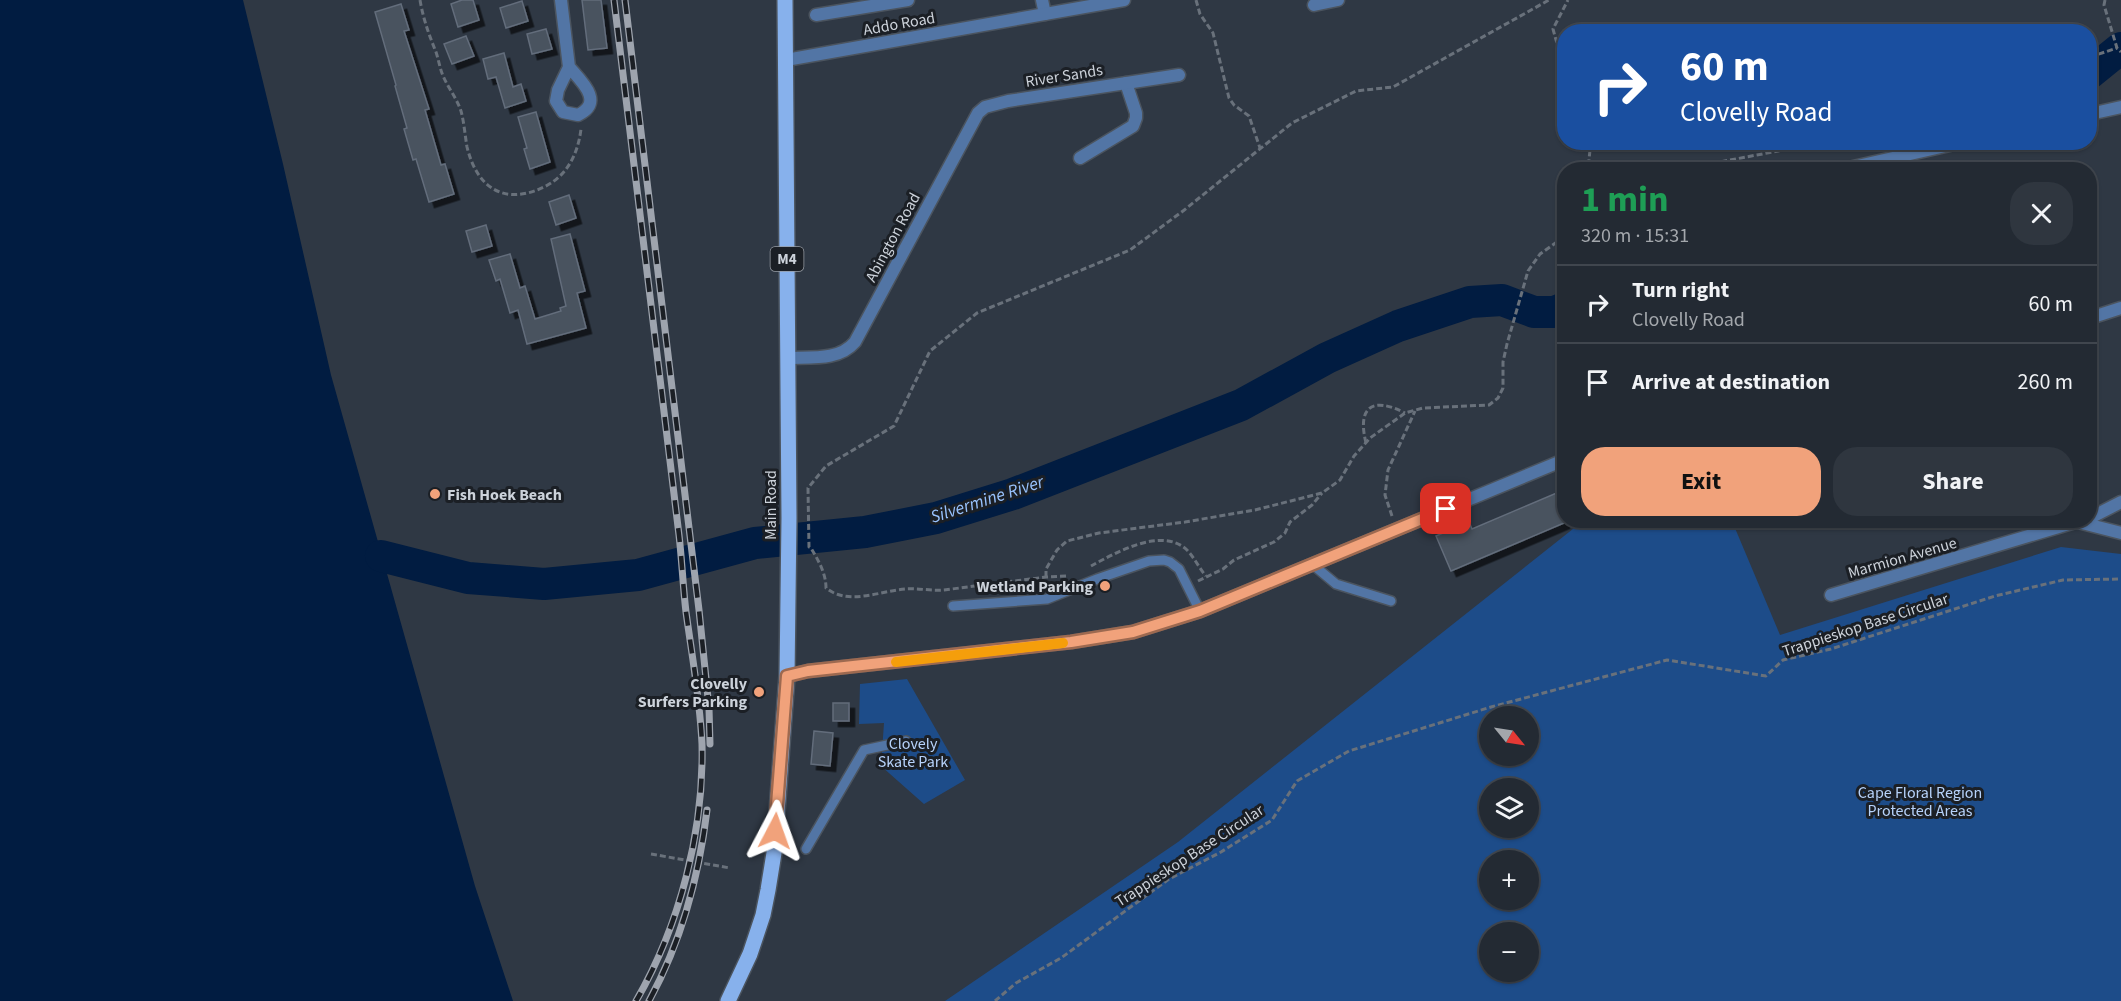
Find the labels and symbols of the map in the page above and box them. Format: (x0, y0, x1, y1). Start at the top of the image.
street label: Addo Road (861, 7, 937, 41)
street label: River Sands (1024, 59, 1105, 93)
street label: Abington Road (860, 189, 926, 286)
road number: M4 (770, 247, 804, 271)
water label: Silvermine River (927, 469, 1048, 530)
street label: Main Road (760, 470, 782, 540)
pin (1420, 483, 1471, 534)
place label: Fish Hoek Beach (447, 484, 562, 506)
marker: Fish Hoek Beach (428, 487, 442, 501)
street label: Marmion Avenue (1845, 532, 1959, 584)
place label: Wetland Parking (977, 576, 1093, 598)
marker: Wetland Parking (1098, 579, 1112, 593)
street label: Trappieskop Base Circular (1780, 588, 1952, 662)
place label: Clovelly Surfers Parking (638, 673, 748, 713)
marker: Clovelly Surfers Parking (752, 685, 766, 699)
north arrow (1479, 706, 1539, 766)
park label: Clovely Skate Park (878, 733, 948, 773)
park label: Cape Floral Region Protected Areas (1858, 782, 1982, 822)
position arrow (743, 799, 807, 863)
street label: Trappieskop Base Circular (1111, 799, 1269, 912)

